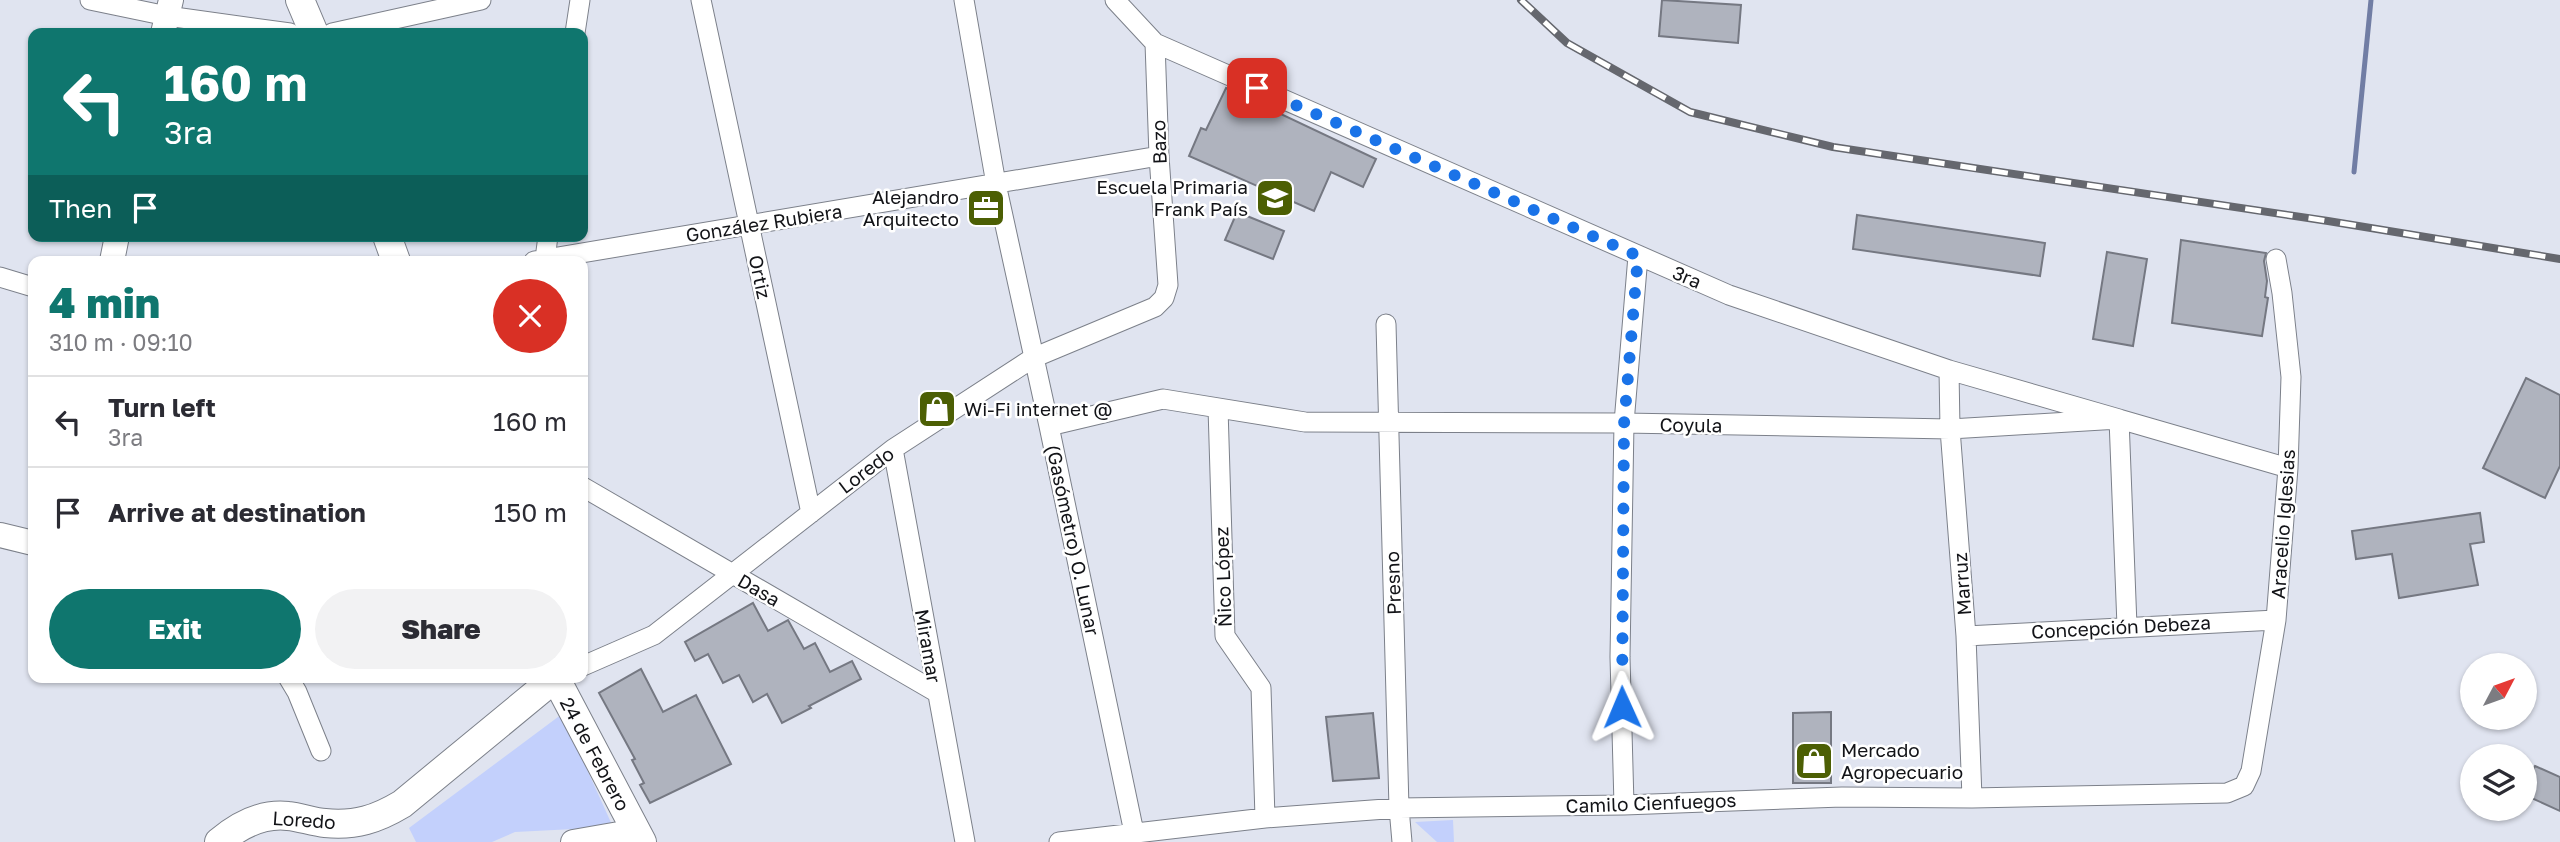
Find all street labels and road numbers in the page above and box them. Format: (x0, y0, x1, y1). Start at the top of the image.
street label: Bazo (1146, 119, 1171, 165)
street label: González Rubiera (684, 199, 844, 246)
street label: Ortiz (745, 253, 776, 301)
street label: 3ra (1669, 260, 1705, 293)
street label: Coyula (1659, 412, 1723, 437)
street label: Loredo (833, 441, 898, 498)
street label: (Gasómetro) O. Lunar (1042, 442, 1105, 638)
street label: Aracelio Iglesias (2266, 448, 2299, 600)
street label: Ñico López (1209, 526, 1236, 628)
street label: Presno (1380, 551, 1405, 615)
street label: Marruz (1948, 552, 1975, 616)
street label: Dasa (734, 568, 784, 611)
street label: Miramar (911, 607, 946, 685)
street label: Concepción Debeza (2031, 610, 2211, 643)
street label: 24 de Febrero (556, 693, 635, 815)
street label: Camilo Cienfuegos (1565, 788, 1737, 817)
street label: Loredo (272, 806, 336, 833)

